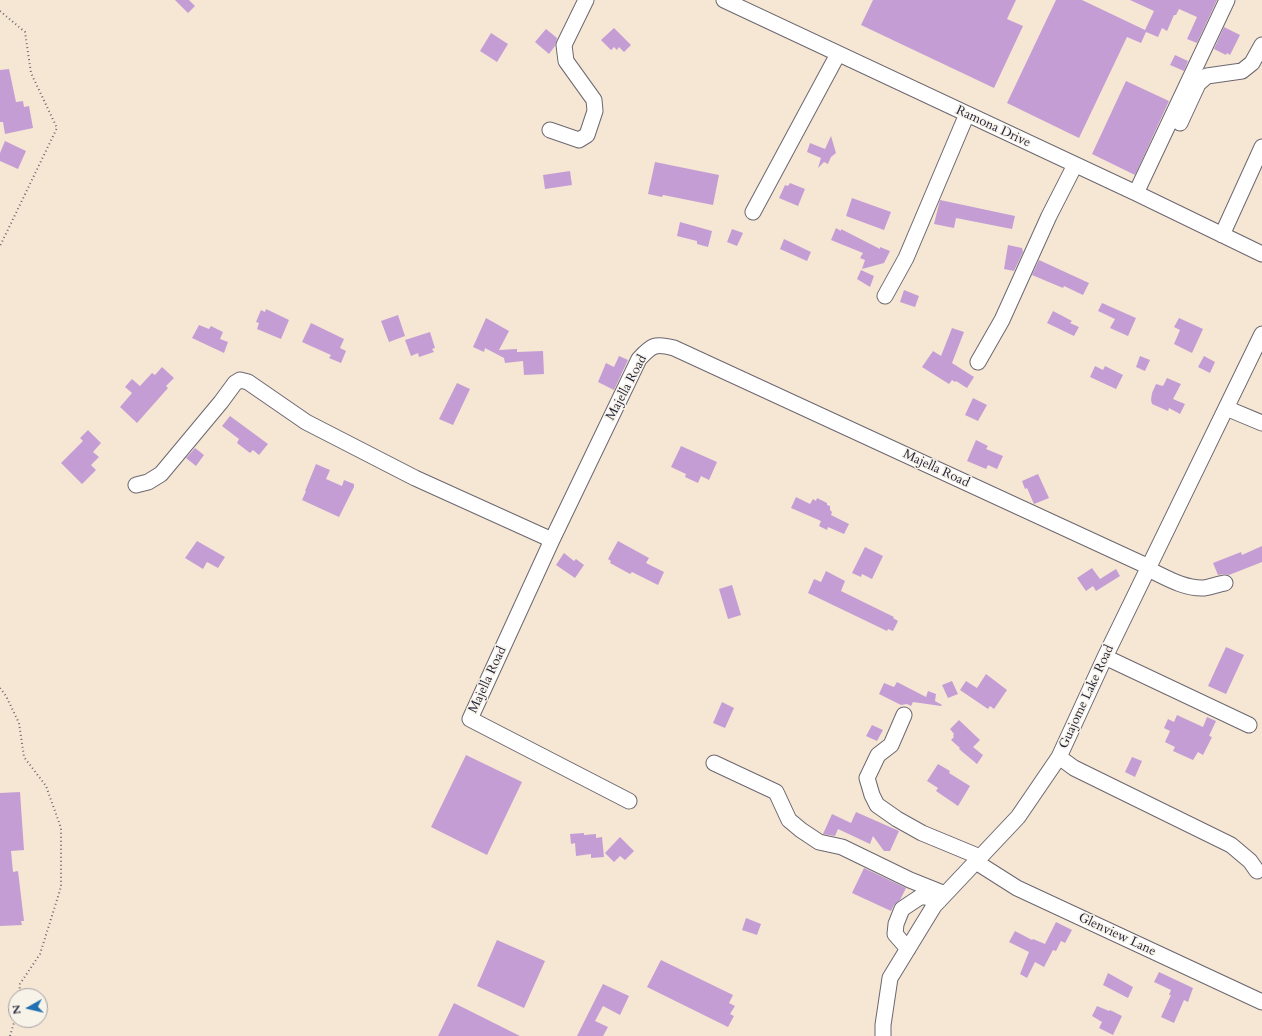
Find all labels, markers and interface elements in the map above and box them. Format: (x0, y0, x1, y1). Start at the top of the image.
street label: Ramona Drive (953, 103, 1033, 151)
street label: Majella Road (603, 353, 651, 423)
street label: Majella Road (900, 447, 972, 491)
street label: Guajome Lake Road (1056, 643, 1118, 751)
street label: Majella Road (466, 644, 510, 716)
street label: Glenview Lane (1076, 910, 1158, 960)
north arrow (8, 988, 48, 1028)
text: N (9, 1004, 25, 1015)

